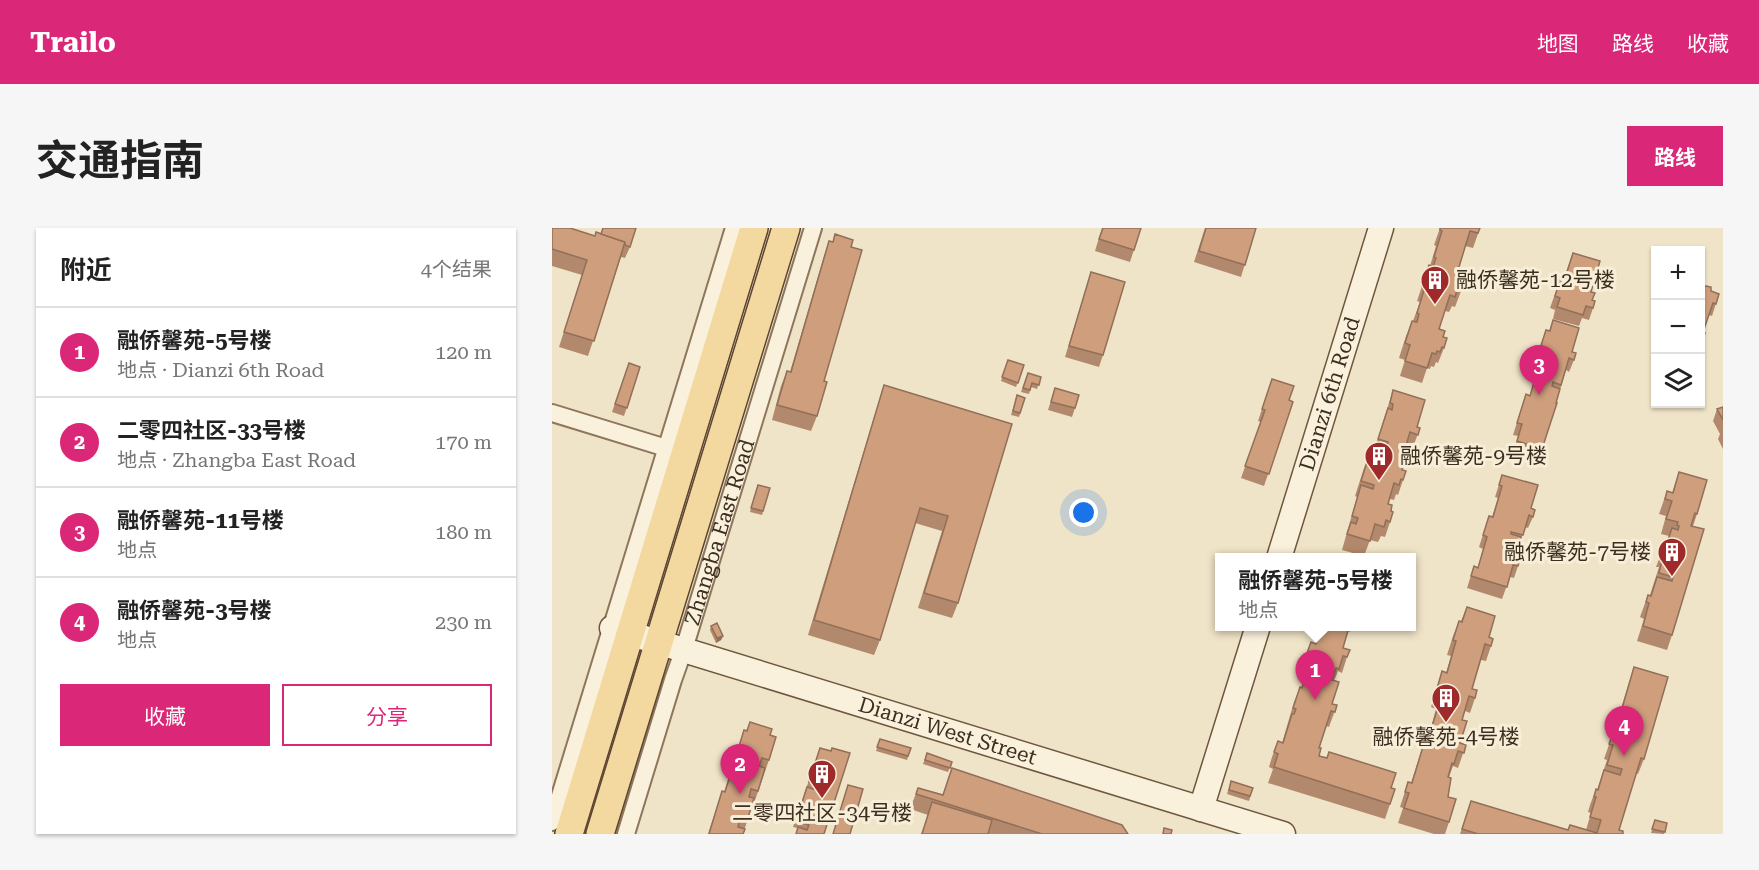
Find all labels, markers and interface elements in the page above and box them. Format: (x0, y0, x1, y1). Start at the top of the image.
text: Trailo (30, 26, 116, 59)
text: 地图 (1537, 32, 1579, 56)
text: 路线 (1612, 32, 1654, 56)
text: 收藏 (1687, 32, 1729, 56)
button: 路线 (1627, 126, 1723, 186)
text: 交通指南 (36, 136, 204, 185)
map controls (1651, 246, 1705, 408)
button: + (1651, 246, 1705, 300)
text: 附近 (60, 255, 112, 285)
text: 4个结果 (421, 257, 492, 281)
building icon: 融侨馨苑-12号楼 (1419, 264, 1451, 306)
place label: 融侨馨苑-12号楼 (1456, 268, 1615, 292)
button: − (1651, 300, 1705, 354)
street label: Dianzi 6th Road (1295, 313, 1365, 474)
text: 融侨馨苑-5号楼 (117, 328, 272, 353)
text: 1 (74, 340, 85, 364)
text: 120 m (435, 340, 492, 364)
pin: 3 (1520, 346, 1558, 395)
button: layers (1651, 354, 1705, 408)
text: 地点 · Dianzi 6th Road (117, 358, 324, 382)
text: 二零四社区-33号楼 (117, 418, 306, 443)
text: 2 (74, 430, 85, 454)
text: 170 m (435, 430, 492, 454)
street label: Zhangba East Road (680, 436, 760, 628)
building icon: 融侨馨苑-9号楼 (1363, 440, 1395, 482)
place label: 融侨馨苑-9号楼 (1400, 444, 1547, 468)
text: 地点 · Zhangba East Road (117, 448, 356, 472)
your location (1069, 498, 1098, 527)
text: 融侨馨苑-11号楼 (117, 508, 284, 533)
text: 3 (74, 520, 85, 544)
text: 180 m (435, 520, 492, 544)
building icon: 融侨馨苑-7号楼 (1656, 536, 1688, 578)
text: 地点 (117, 538, 157, 562)
place label: 融侨馨苑-7号楼 (1504, 540, 1651, 564)
popup (1215, 553, 1416, 631)
text: 融侨馨苑-5号楼 (1238, 568, 1393, 593)
text: 融侨馨苑-3号楼 (117, 598, 272, 623)
text: 地点 (1238, 598, 1278, 622)
text: 4 (74, 610, 85, 634)
text: 230 m (435, 610, 492, 634)
text: 地点 (117, 628, 157, 652)
pin: 1 (1296, 650, 1335, 700)
building icon: 融侨馨苑-4号楼 (1430, 682, 1462, 724)
button: 收藏 (60, 684, 270, 746)
button: 分享 (282, 684, 492, 746)
street label: Dianzi West Street (856, 692, 1040, 770)
pin: 4 (1604, 706, 1644, 756)
place label: 融侨馨苑-4号楼 (1372, 725, 1520, 749)
pin: 2 (720, 744, 759, 794)
building icon: 二零四社区-34号楼 (806, 758, 838, 800)
place label: 二零四社区-34号楼 (732, 801, 912, 825)

